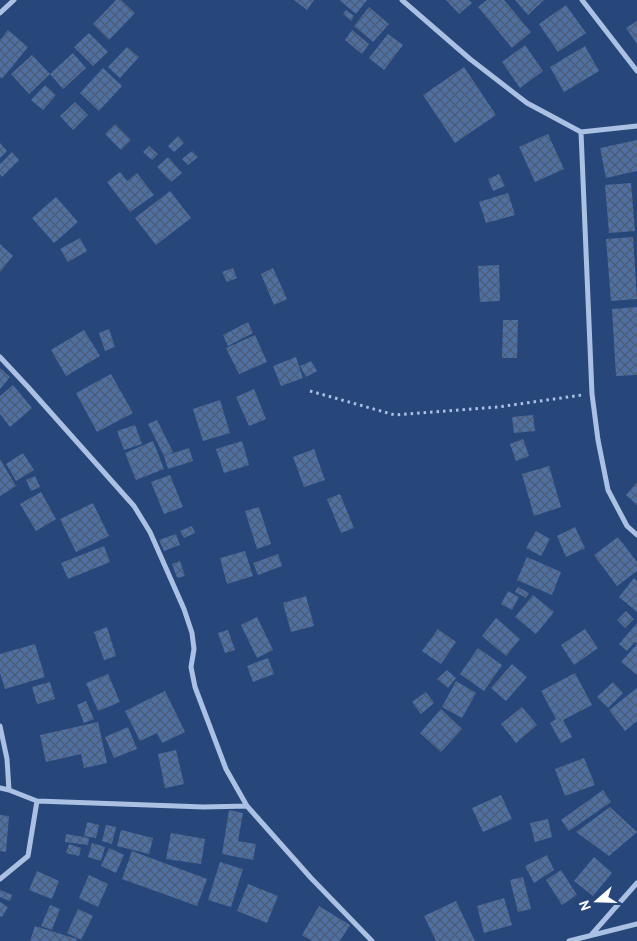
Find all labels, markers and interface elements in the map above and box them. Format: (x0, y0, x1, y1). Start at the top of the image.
north arrow (572, 876, 622, 926)
text: N (576, 897, 596, 913)

